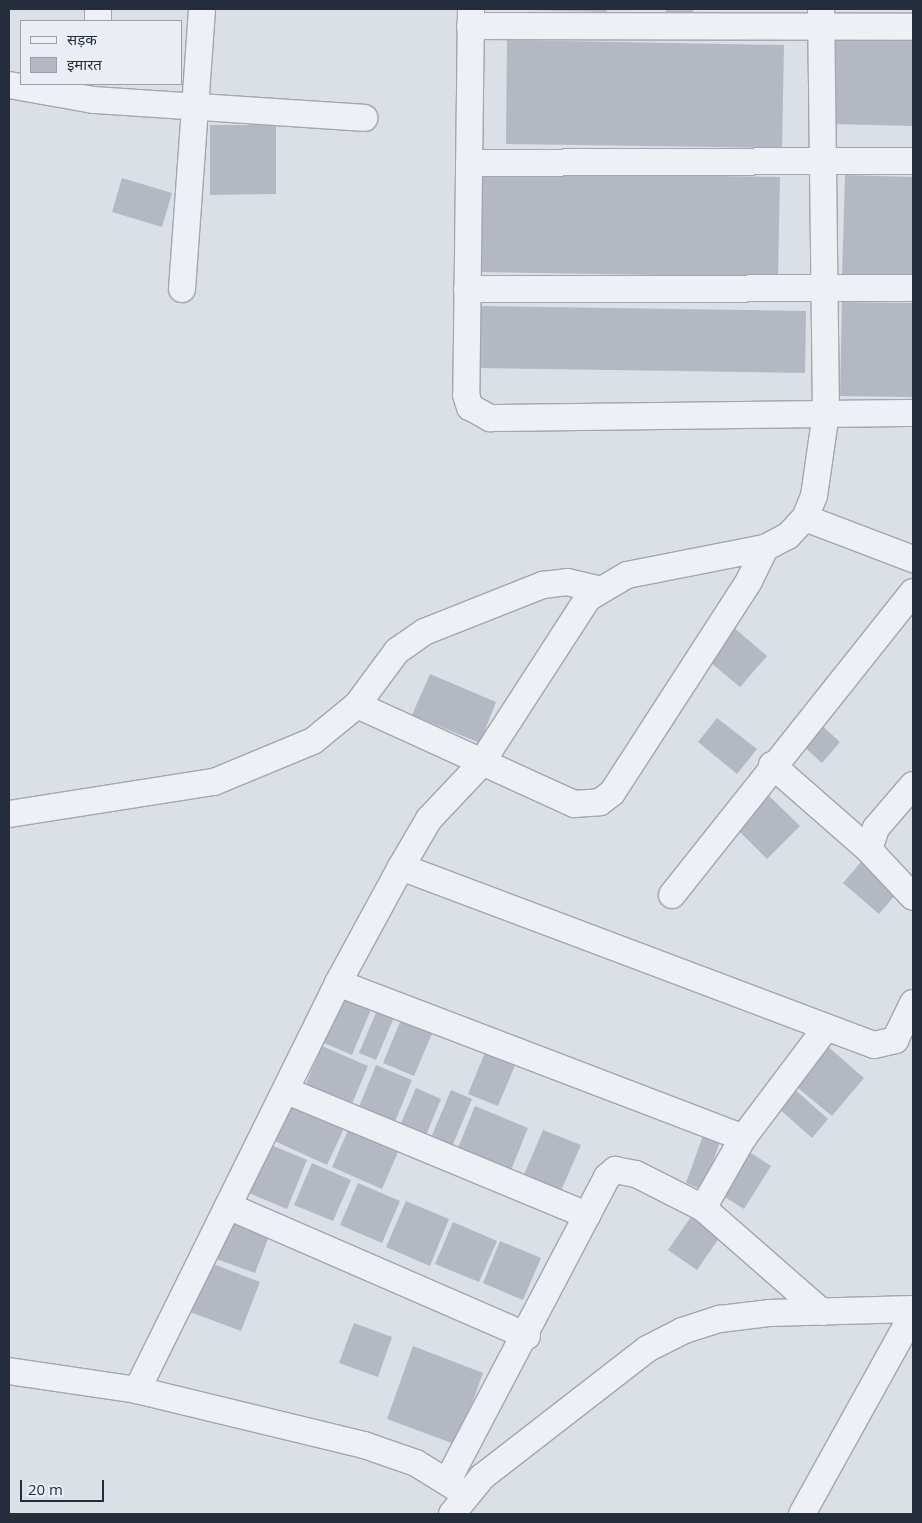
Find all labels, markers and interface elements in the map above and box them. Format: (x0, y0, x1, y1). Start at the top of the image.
legend (20, 20, 182, 85)
text: सड़क (67, 29, 97, 49)
text: इमारत (67, 54, 102, 74)
scale bar (22, 1470, 106, 1502)
text: 20 m (28, 1479, 63, 1499)

